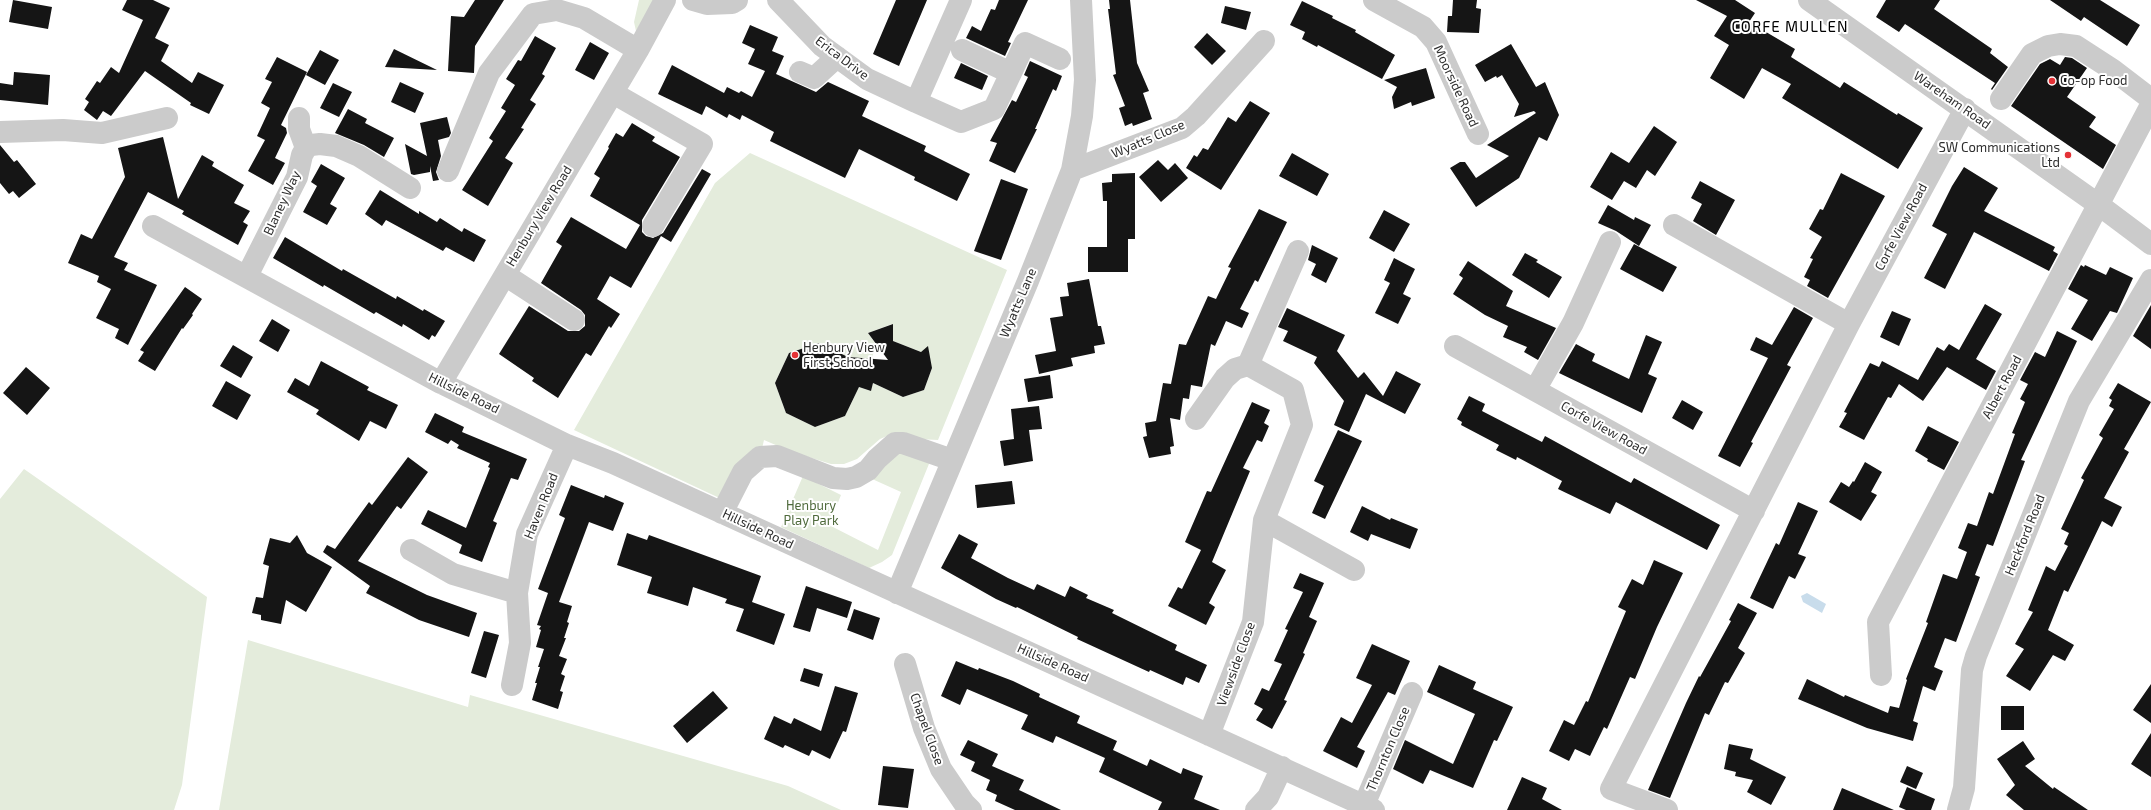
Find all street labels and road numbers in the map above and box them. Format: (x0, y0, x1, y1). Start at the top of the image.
street label: Erica Drive (812, 33, 872, 83)
street label: Moorside Road (1430, 43, 1482, 129)
street label: Wareham Road (1911, 68, 1993, 132)
street label: Wyatts Close (1109, 117, 1187, 161)
street label: Henbury View Road (503, 163, 575, 269)
street label: Blaney Way (260, 168, 304, 238)
street label: Corfe View Road (1871, 181, 1931, 273)
street label: Wyatts Lane (996, 266, 1040, 340)
street label: Albert Road (1979, 353, 2025, 421)
street label: Hillside Road (426, 369, 502, 417)
street label: Corfe View Road (1558, 398, 1650, 458)
street label: Haven Road (521, 471, 561, 541)
street label: Heckford Road (2002, 492, 2048, 578)
street label: Hillside Road (720, 506, 796, 552)
street label: Viewside Close (1214, 620, 1258, 708)
street label: Hillside Road (1015, 640, 1091, 686)
street label: Chapel Close (907, 691, 947, 767)
street label: Thornton Close (1363, 704, 1413, 794)

